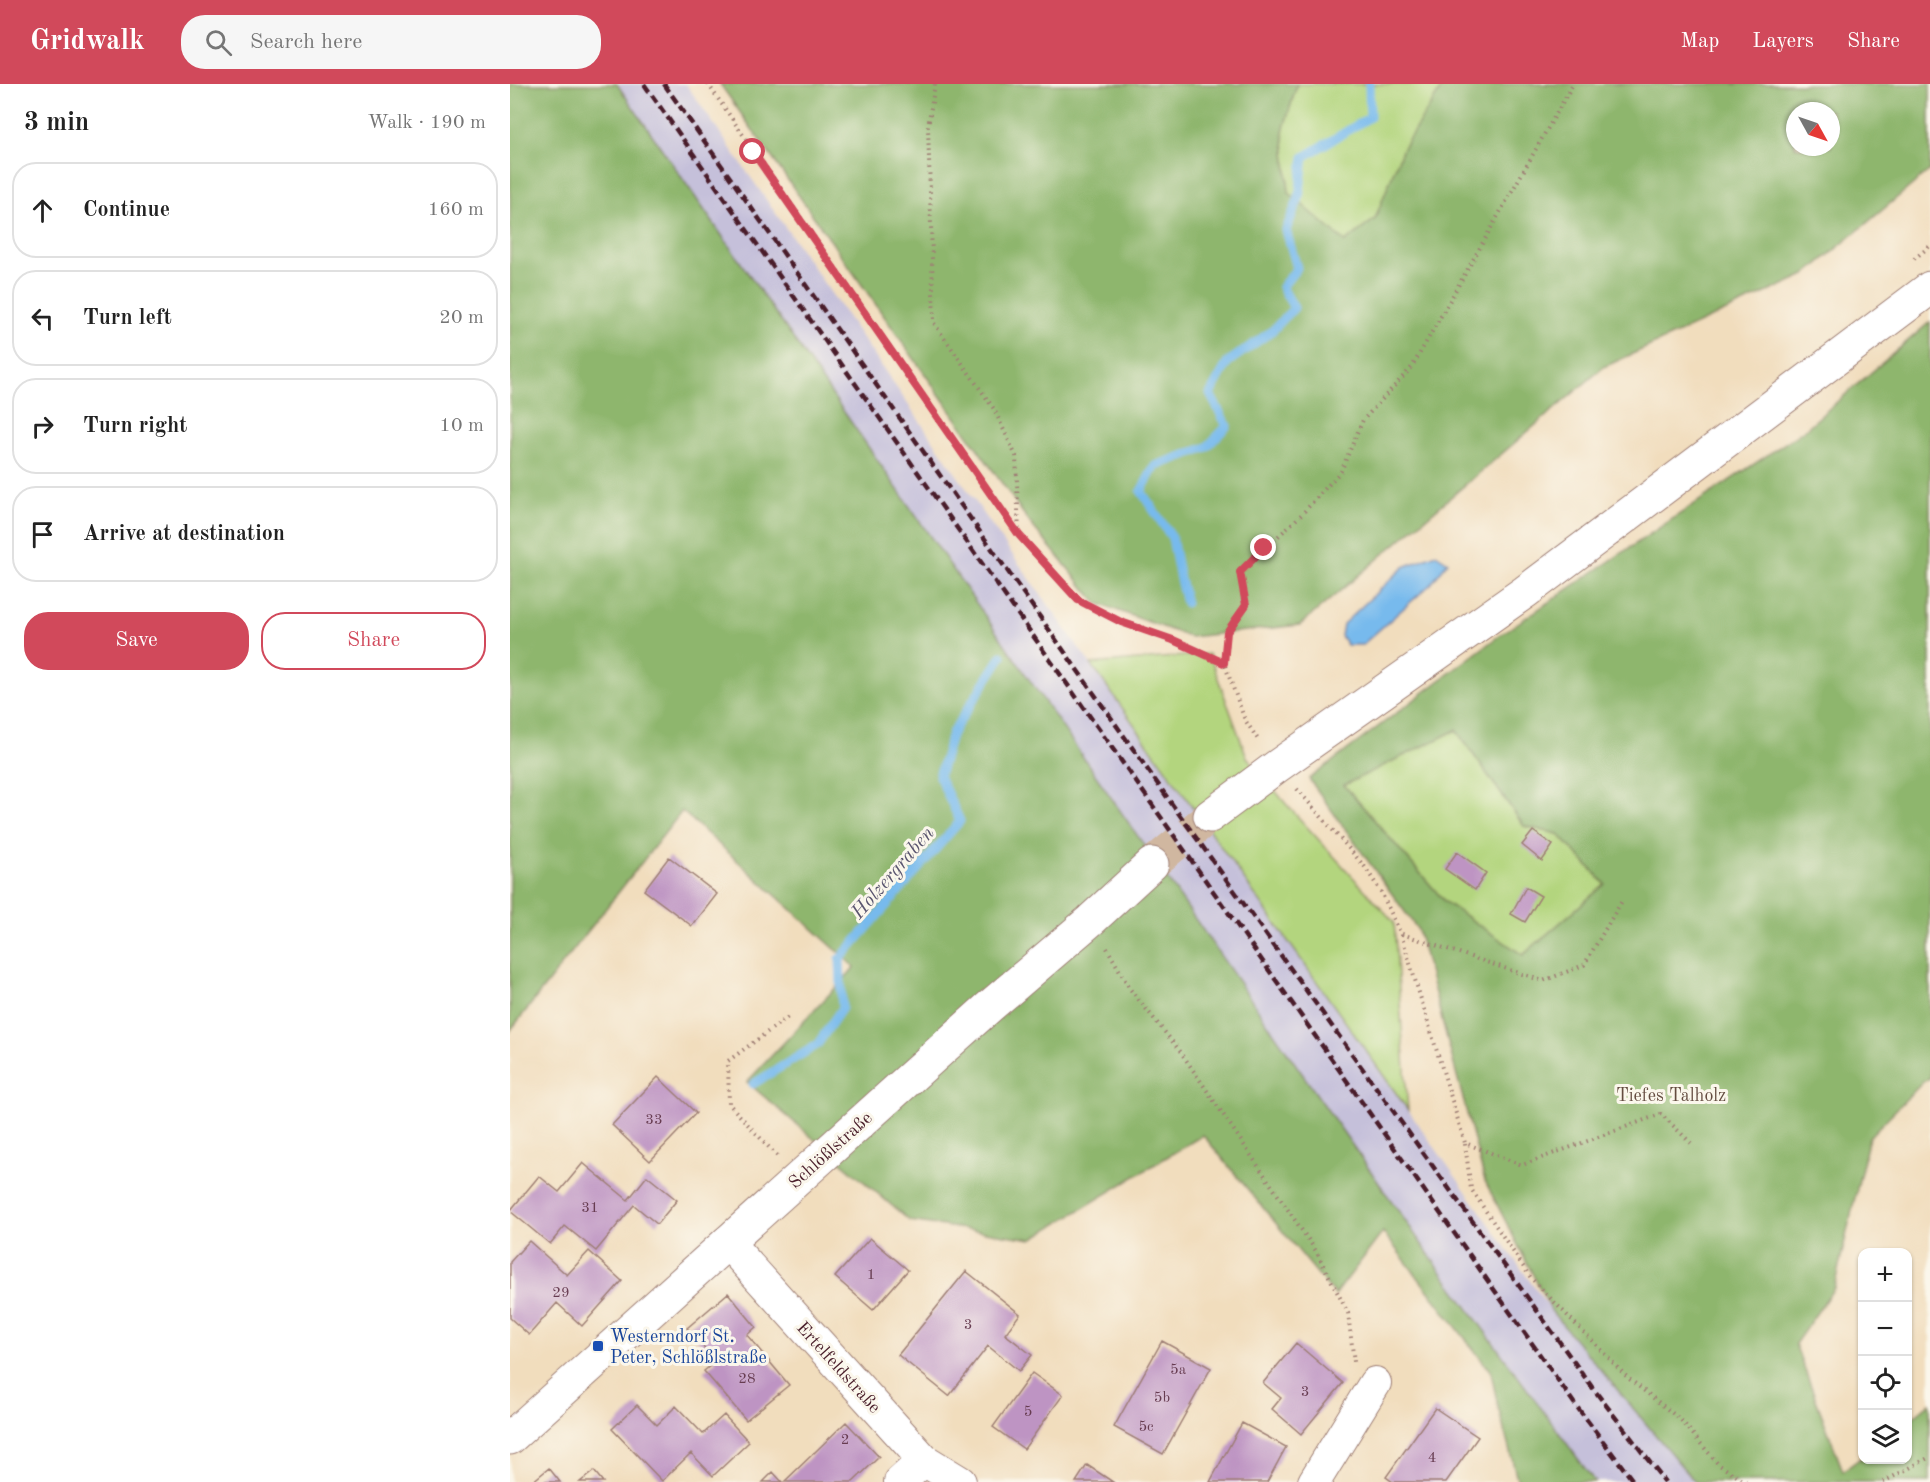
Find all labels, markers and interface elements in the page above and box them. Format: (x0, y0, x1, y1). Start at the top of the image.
search box (181, 15, 601, 69)
icon: search (202, 26, 235, 59)
text: Gridwalk (30, 28, 145, 56)
text: Search here (250, 31, 362, 53)
text: Map (1680, 31, 1719, 52)
text: Layers (1752, 31, 1814, 52)
text: Share (1847, 31, 1900, 52)
north arrow (1786, 102, 1840, 156)
text: 3 min (24, 110, 89, 136)
text: Walk · 190 m (367, 113, 486, 133)
route start (739, 138, 765, 164)
icon: ahead (26, 194, 59, 227)
text: Continue (83, 199, 170, 221)
text: 160 m (428, 200, 484, 220)
icon: left (26, 302, 59, 335)
text: Turn left (83, 307, 172, 329)
text: 20 m (439, 308, 484, 328)
icon: right (26, 410, 59, 443)
text: Turn right (83, 415, 187, 437)
text: 10 m (439, 416, 484, 436)
icon: arrive (26, 518, 59, 551)
text: Arrive at destination (83, 523, 285, 545)
route end (1250, 534, 1276, 560)
button: Save (24, 612, 249, 670)
button: Share (261, 612, 486, 670)
water label: Holzergraben (848, 823, 939, 924)
park label: Tiefes Talholz (1616, 1087, 1726, 1105)
street label: Schlößlstraße (786, 1109, 876, 1193)
house number: 33 (645, 1113, 663, 1128)
house number: 31 (581, 1201, 599, 1216)
map controls (1858, 1248, 1912, 1464)
button: + (1858, 1248, 1912, 1302)
house number: 1 (867, 1268, 875, 1283)
house number: 29 (552, 1286, 570, 1301)
button: − (1858, 1302, 1912, 1356)
house number: 3 (964, 1318, 972, 1333)
street label: Ertelfeldstraße (793, 1319, 884, 1417)
place label: Westerndorf St. Peter, Schlößlstraße (610, 1328, 767, 1367)
marker: Westerndorf St. Peter, Schlößlstraße (591, 1339, 605, 1353)
button: locate (1858, 1356, 1912, 1410)
house number: 5a (1170, 1363, 1187, 1378)
house number: 28 (738, 1372, 756, 1387)
house number: 3 (1301, 1385, 1309, 1400)
house number: 5b (1154, 1391, 1170, 1406)
house number: 5 (1024, 1405, 1032, 1420)
button: layers (1858, 1410, 1912, 1464)
house number: 5c (1138, 1420, 1154, 1435)
house number: 2 (841, 1433, 849, 1448)
house number: 4 (1428, 1451, 1436, 1466)

